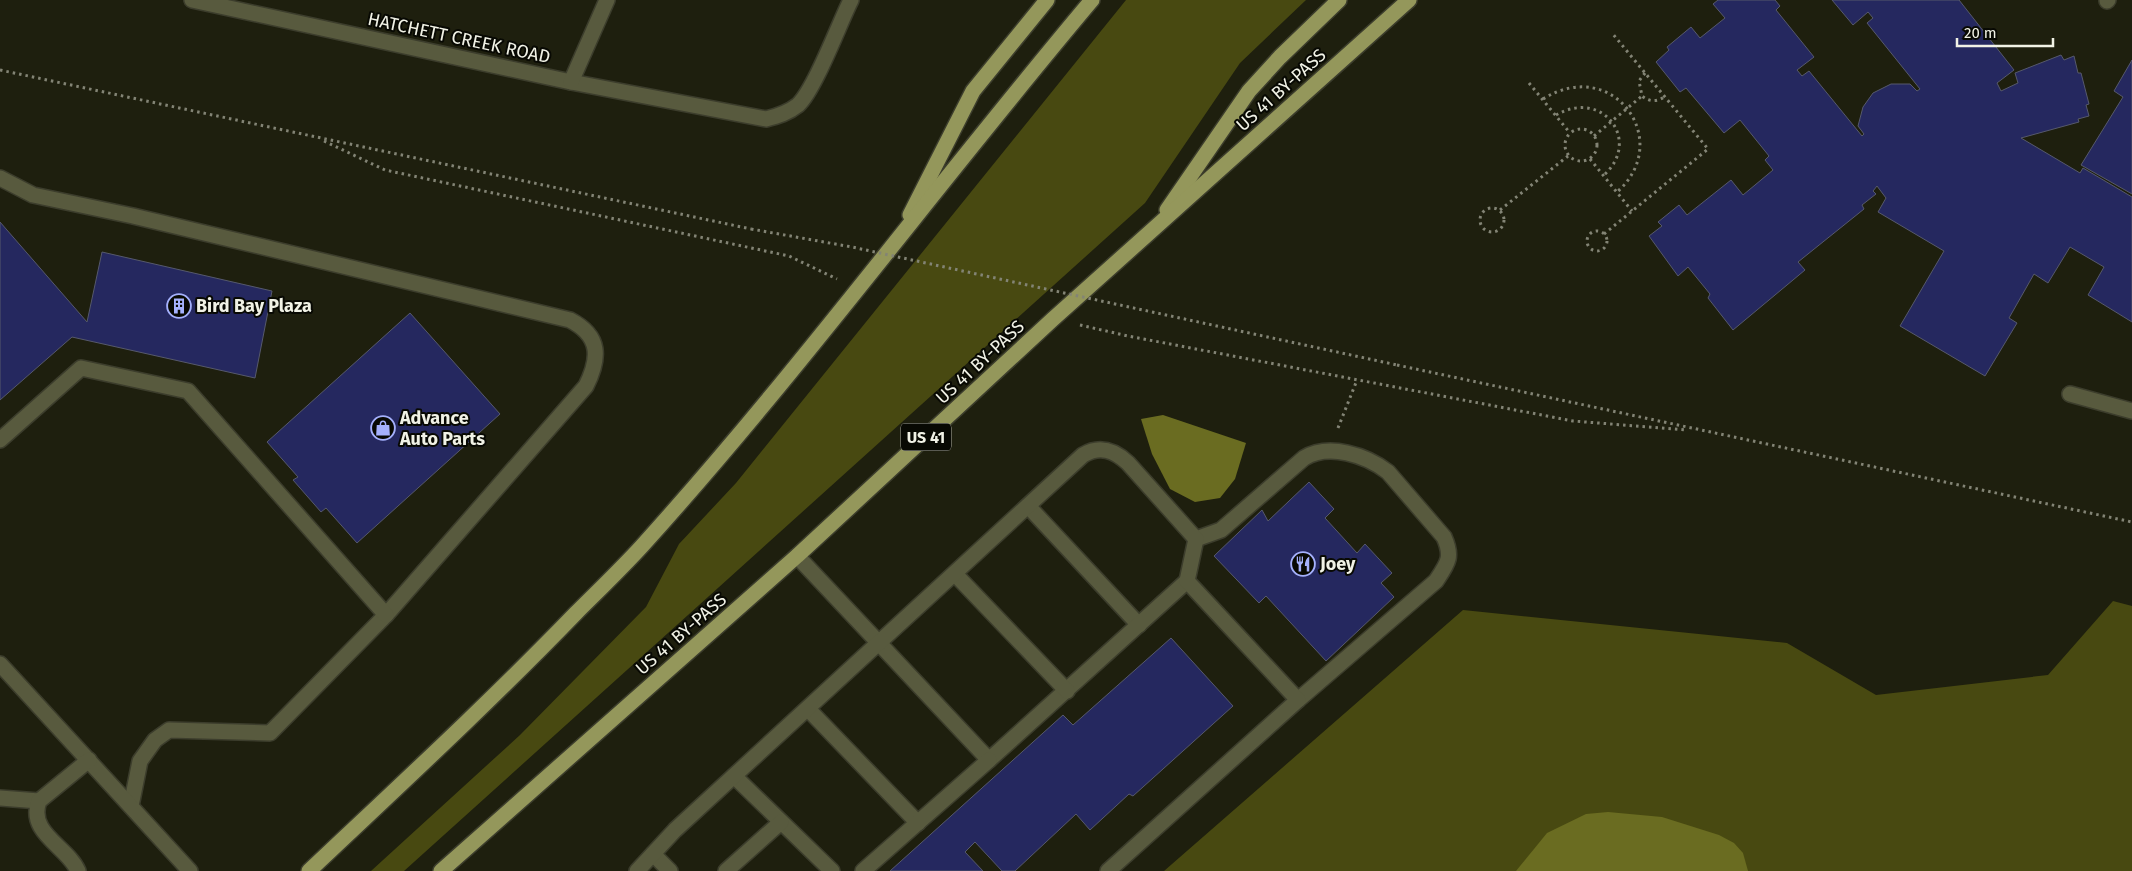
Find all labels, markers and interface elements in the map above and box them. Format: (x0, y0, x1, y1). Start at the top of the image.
street label: HATCHETT CREEK ROAD (366, 8, 552, 68)
scale bar (1957, 15, 2053, 47)
text: 20 m (1964, 24, 1997, 42)
street label: US 41 BY-PASS (1232, 44, 1331, 136)
building icon: Bird Bay Plaza (166, 293, 192, 319)
place label: Bird Bay Plaza (196, 295, 312, 317)
street label: US 41 BY-PASS (931, 315, 1029, 409)
place label: Advance Auto Parts (399, 407, 485, 450)
shop icon: Advance Auto Parts (370, 415, 396, 441)
road number: US 41 (901, 424, 951, 451)
restaurant icon: Joey (1290, 551, 1316, 577)
place label: Joey (1319, 553, 1356, 575)
street label: US 41 BY-PASS (631, 588, 731, 679)

